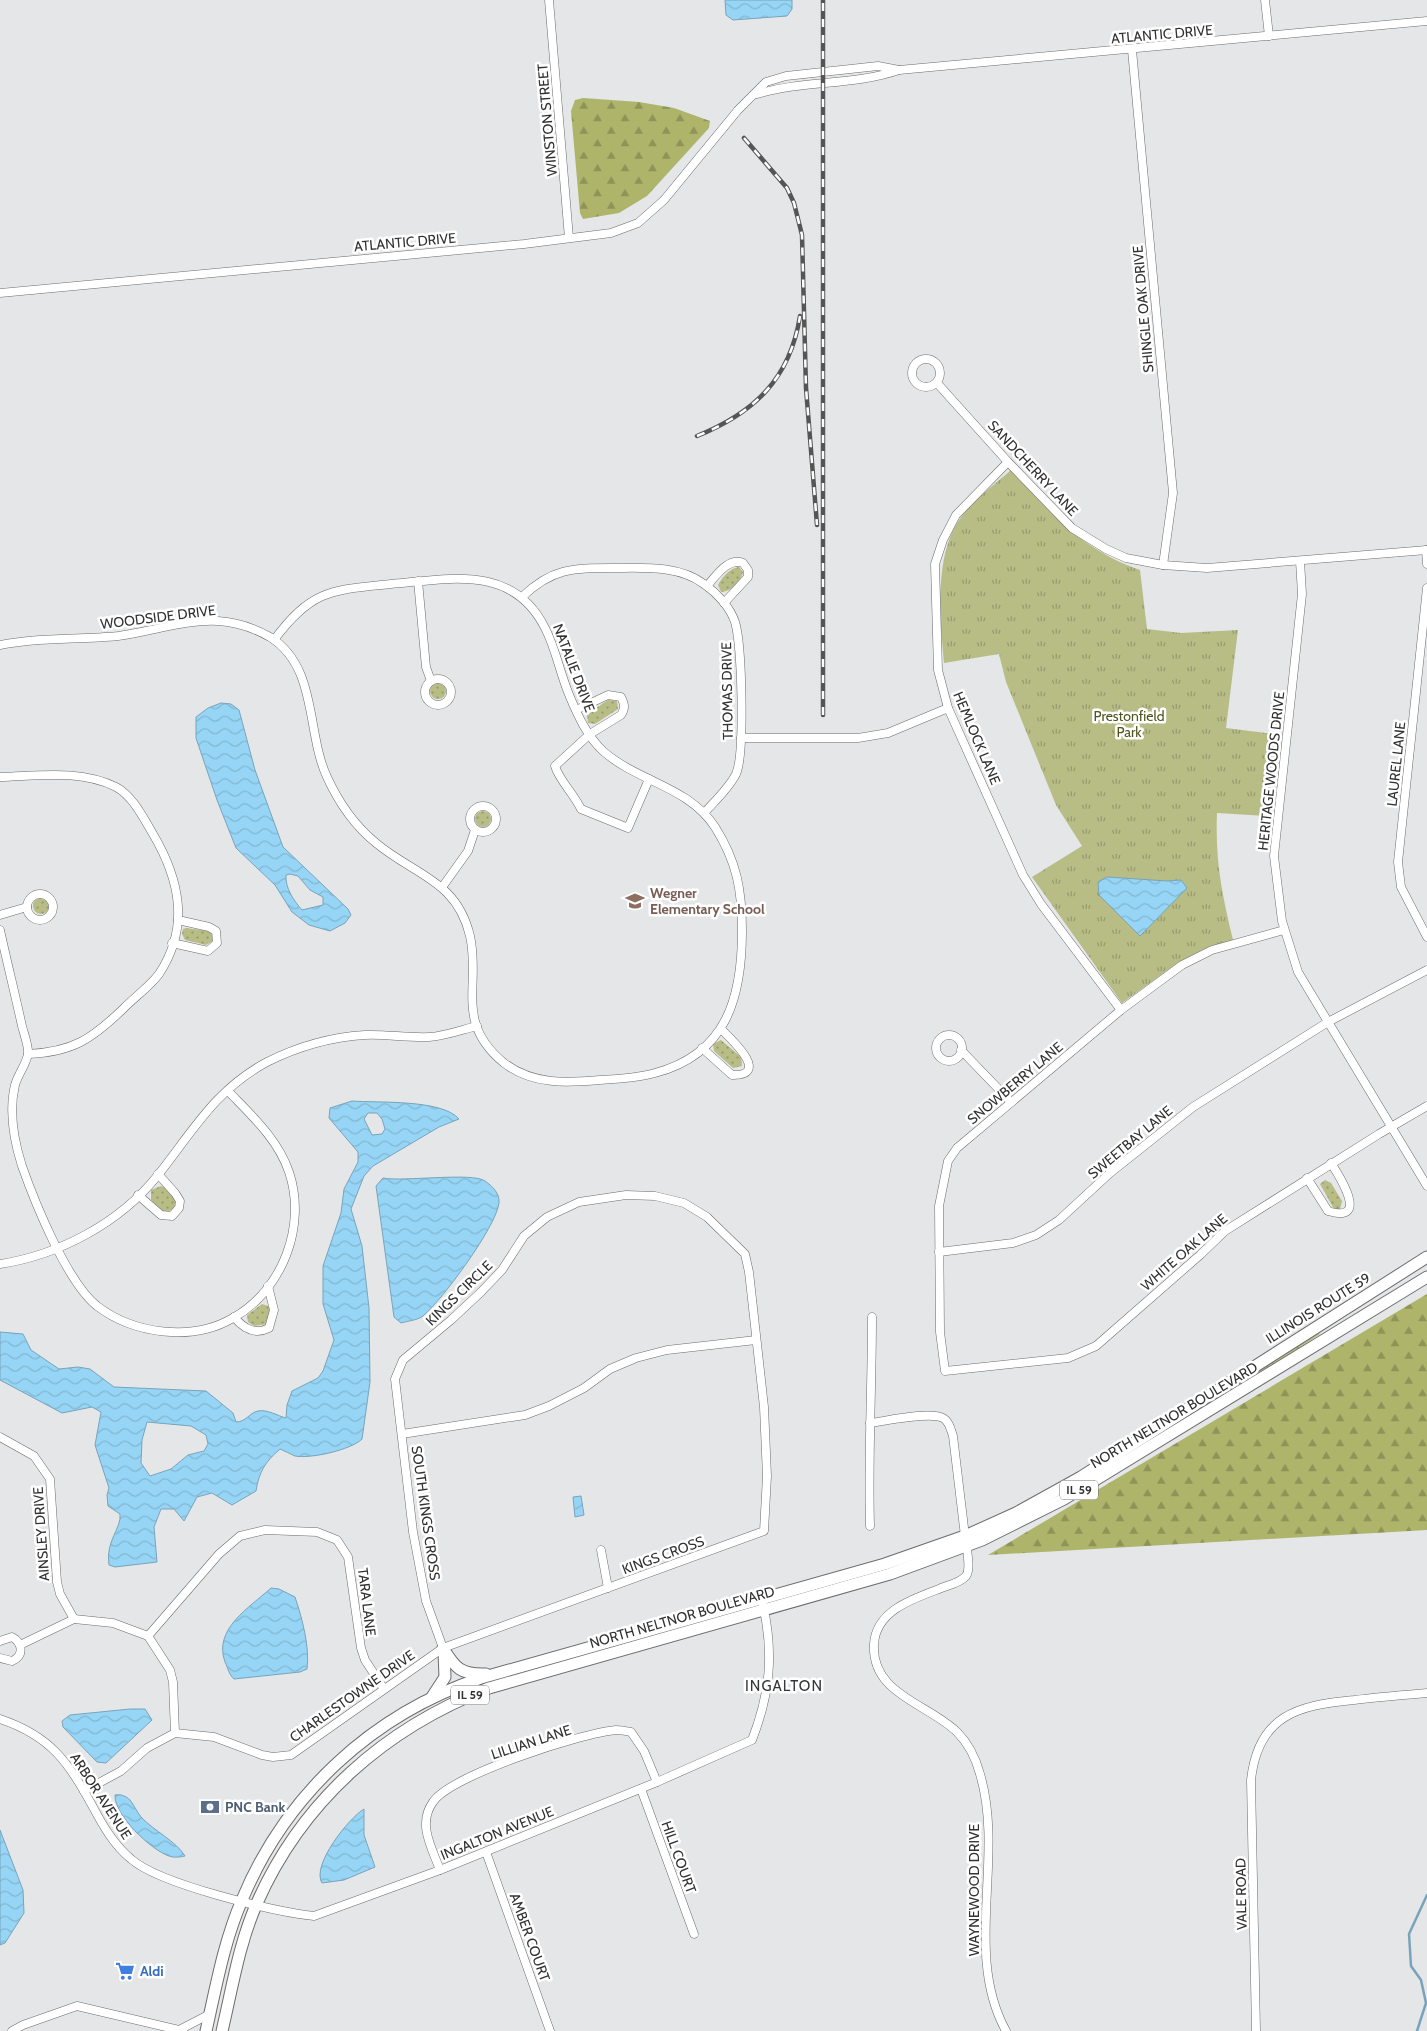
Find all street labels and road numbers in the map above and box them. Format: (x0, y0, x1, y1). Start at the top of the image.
street label: ATLANTIC DRIVE (1110, 21, 1214, 47)
street label: WINSTON STREET (533, 62, 561, 177)
street label: ATLANTIC DRIVE (353, 229, 457, 255)
street label: SHINGLE OAK DRIVE (1128, 244, 1158, 373)
street label: SANDCHERRY LANE (984, 416, 1082, 520)
street label: WOODSIDE DRIVE (99, 601, 217, 633)
street label: NATALIE DRIVE (549, 621, 599, 715)
street label: THOMAS DRIVE (717, 642, 737, 740)
street label: HEMLOCK LANE (949, 689, 1005, 787)
street label: HERITAGE WOODS DRIVE (1254, 690, 1288, 851)
street label: LAUREL LANE (1383, 720, 1409, 807)
street label: SNOWBERRY LANE (964, 1038, 1067, 1128)
street label: SWEETBAY LANE (1084, 1101, 1176, 1183)
street label: WHITE OAK LANE (1137, 1209, 1231, 1294)
street label: KINGS CIRCLE (422, 1256, 496, 1329)
street label: ILLINOIS ROUTE 59 (1262, 1269, 1374, 1347)
street label: NORTH NELTNOR BOULEVARD (1087, 1358, 1261, 1472)
street label: SOUTH KINGS CROSS (408, 1444, 444, 1582)
road number: IL 59 (1060, 1480, 1098, 1500)
street label: AINSLEY DRIVE (29, 1486, 53, 1582)
street label: KINGS CROSS (619, 1532, 707, 1578)
street label: TARA LANE (354, 1567, 380, 1637)
street label: NORTH NELTNOR BOULEVARD (587, 1582, 777, 1652)
street label: CHARLESTOWNE DRIVE (286, 1646, 418, 1746)
road number: IL 59 (451, 1686, 489, 1704)
street label: LILLIAN LANE (489, 1721, 574, 1763)
street label: ARBOR AVENUE (66, 1749, 136, 1843)
street label: INGALTON AVENUE (438, 1802, 556, 1864)
street label: HILL COURT (658, 1818, 701, 1896)
street label: WAYNEWOOD DRIVE (965, 1823, 983, 1956)
street label: VALE ROAD (1231, 1858, 1251, 1930)
street label: AMBER COURT (506, 1890, 554, 1984)

